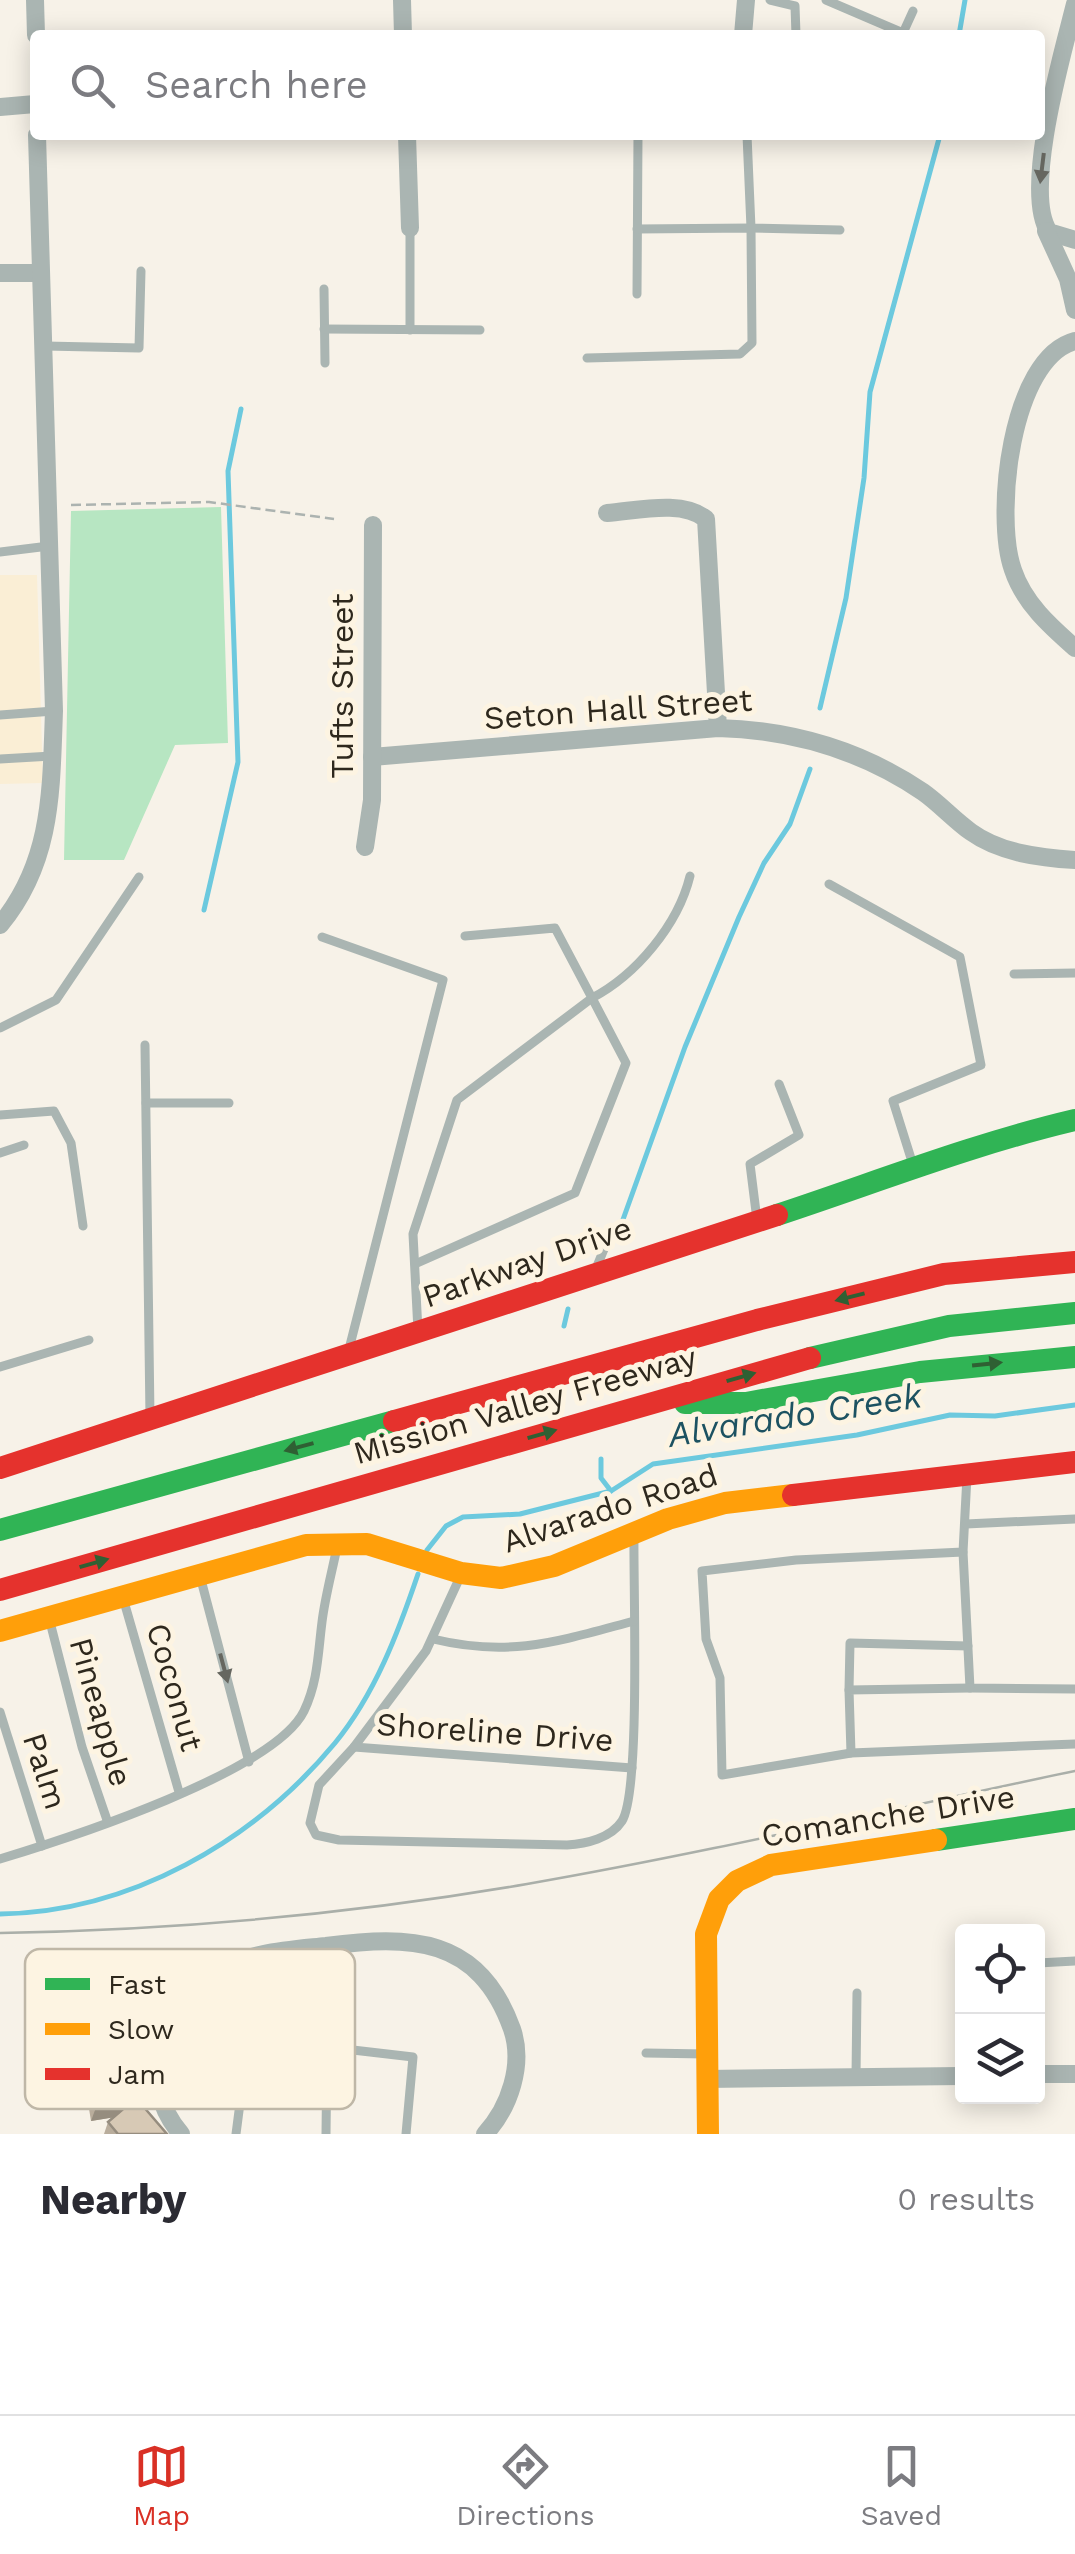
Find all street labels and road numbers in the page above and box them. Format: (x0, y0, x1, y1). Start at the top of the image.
street label: Tufts Street (323, 593, 361, 779)
street label: Seton Hall Street (483, 681, 753, 737)
street label: Parkway Drive (417, 1208, 637, 1316)
street label: Mission Valley Freeway (349, 1338, 701, 1472)
street label: Alvarado Road (498, 1455, 722, 1561)
street label: Coconut (139, 1619, 211, 1755)
street label: Pineapple (62, 1633, 140, 1791)
street label: Shoreline Drive (375, 1705, 615, 1759)
street label: Palm (15, 1728, 75, 1814)
street label: Comanche Drive (758, 1777, 1018, 1855)

